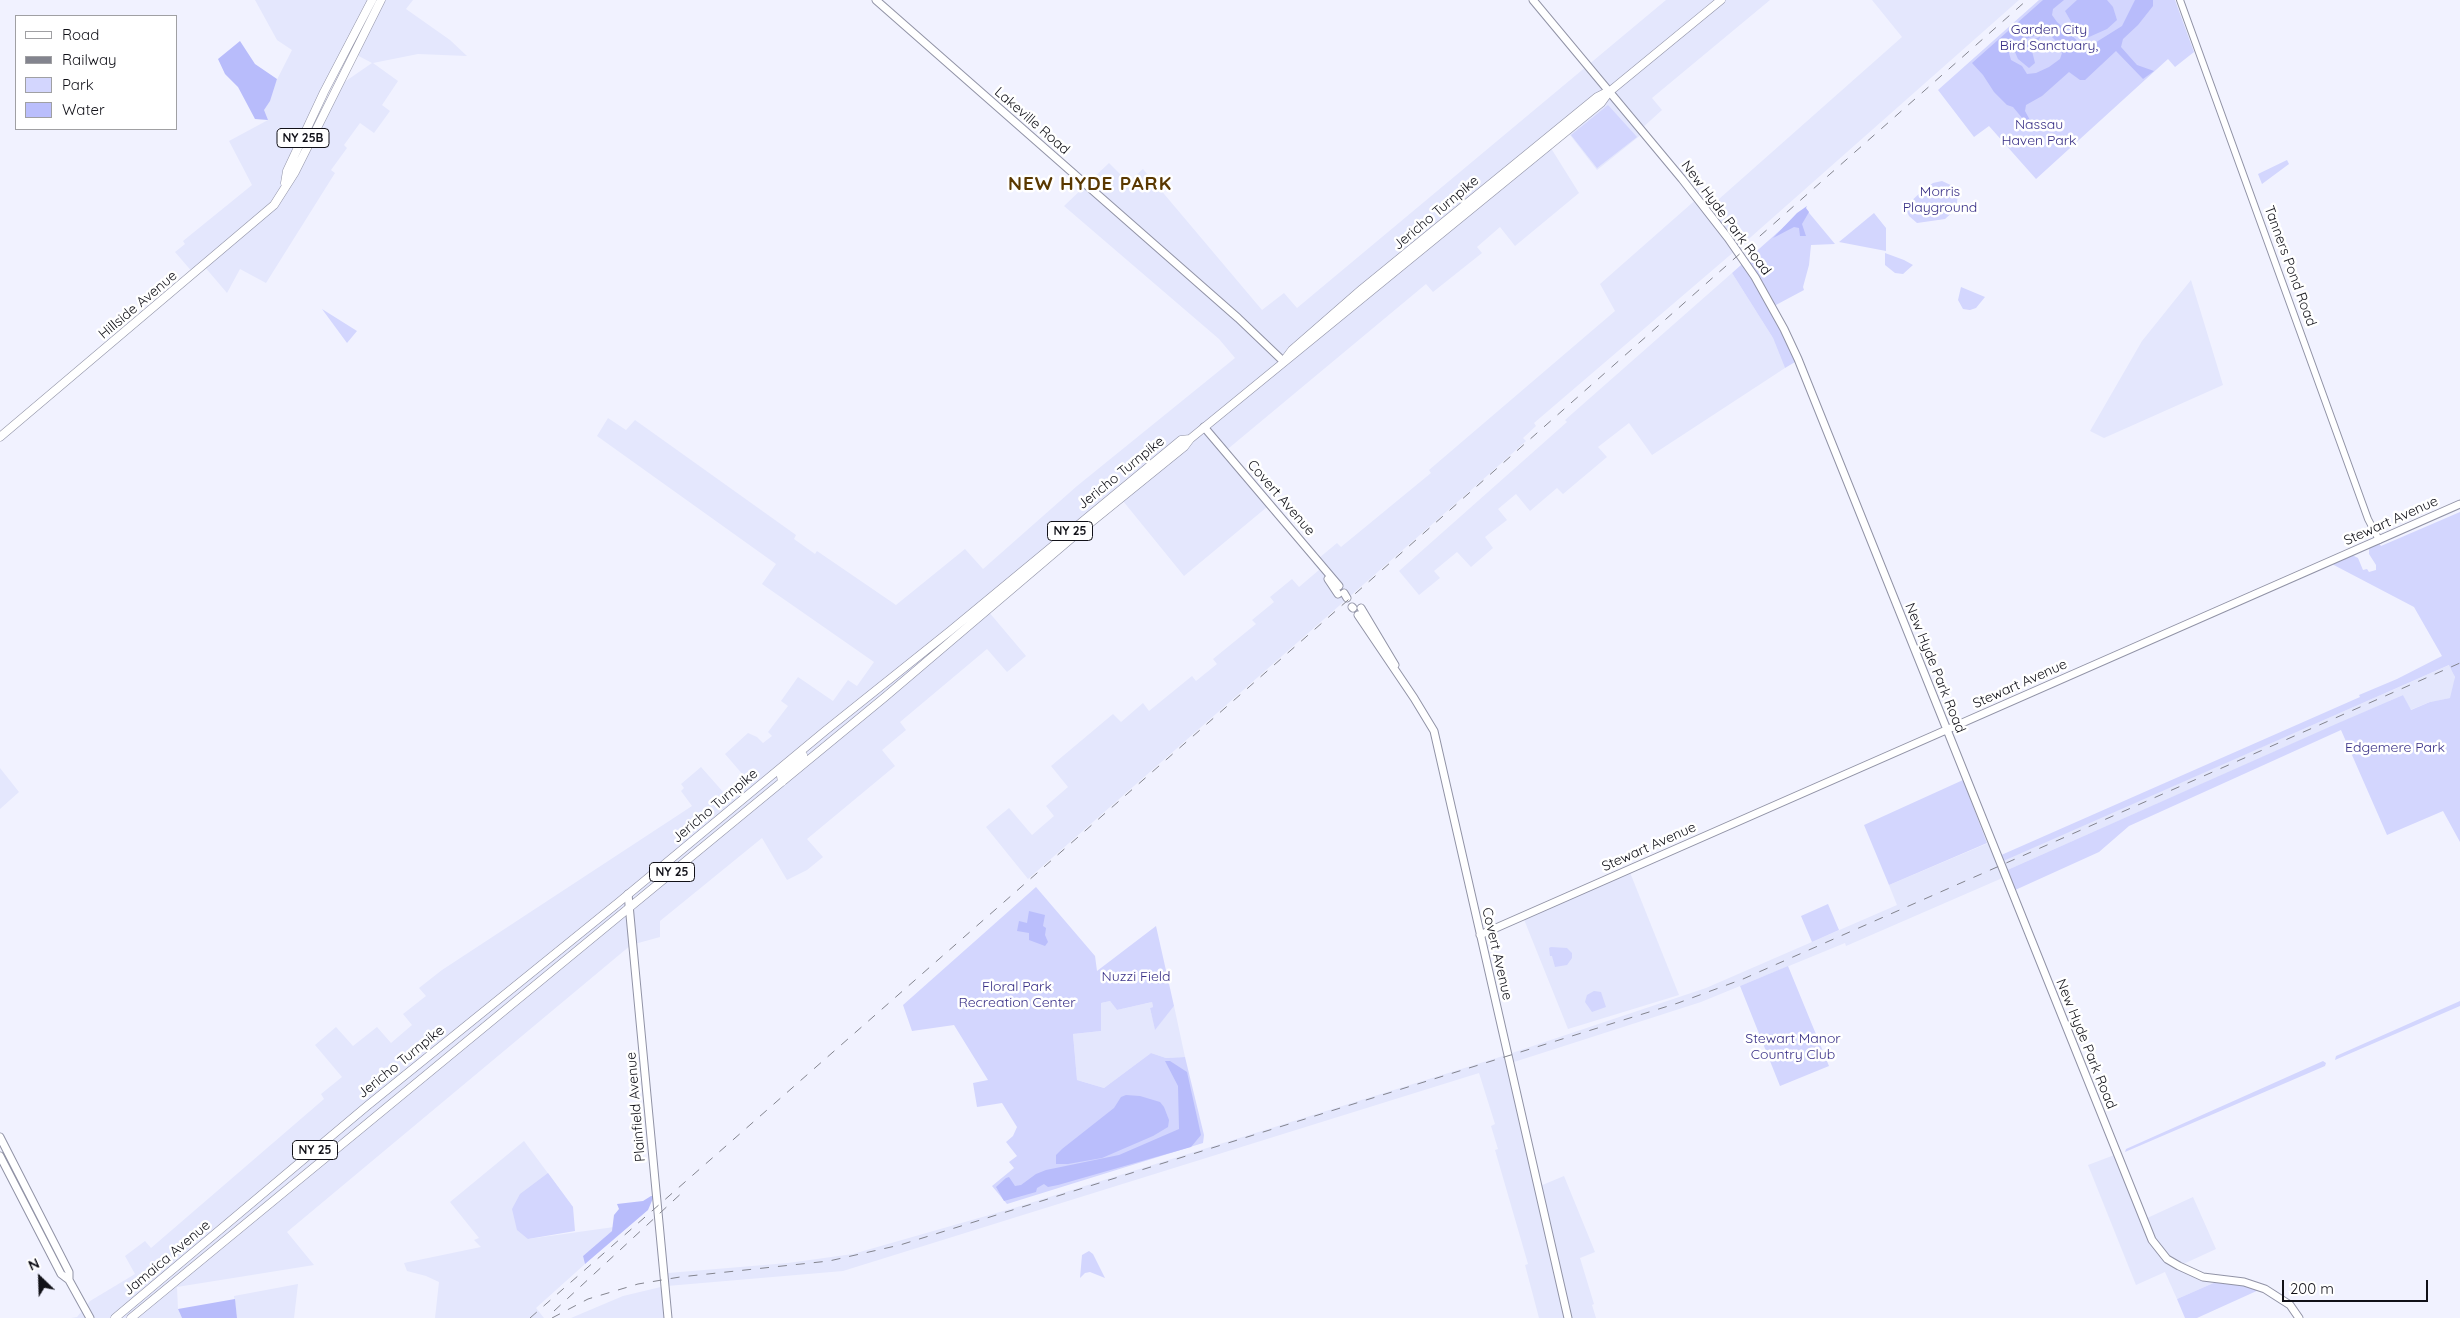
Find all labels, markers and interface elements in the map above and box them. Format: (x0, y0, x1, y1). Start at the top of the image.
legend (15, 15, 178, 130)
park label: Garden City Bird Sanctuary, (2000, 22, 2098, 54)
text: Road (62, 25, 99, 44)
text: Railway (62, 50, 117, 69)
text: Park (62, 75, 94, 94)
street label: Lakeville Road (991, 84, 1073, 158)
text: Water (62, 100, 105, 119)
park label: Nassau Haven Park (2001, 117, 2077, 150)
road number: NY 25B (277, 128, 329, 148)
street label: New Hyde Park Road (1678, 158, 1774, 278)
street label: Jericho Turnpike (1390, 172, 1482, 254)
district label: NEW HYDE PARK (1006, 173, 1174, 195)
park label: Morris Playground (1903, 184, 1977, 216)
street label: Tanners Pond Road (2260, 203, 2320, 329)
street label: Hillside Avenue (95, 267, 181, 343)
street label: Jericho Turnpike (1074, 433, 1168, 513)
street label: Covert Avenue (1244, 457, 1318, 539)
street label: Stewart Avenue (2341, 493, 2441, 549)
road number: NY 25 (1048, 522, 1092, 540)
street label: New Hyde Park Road (1901, 600, 1969, 736)
street label: Stewart Avenue (1970, 656, 2070, 712)
park label: Edgemere Park (2345, 740, 2445, 756)
street label: Jericho Turnpike (669, 765, 761, 847)
street label: Stewart Avenue (1599, 819, 1699, 875)
road number: NY 25 (650, 862, 694, 882)
street label: Covert Avenue (1478, 906, 1516, 1002)
park label: Nuzzi Field (1102, 969, 1170, 985)
street label: New Hyde Park Road (2052, 976, 2120, 1112)
park label: Floral Park Recreation Center (958, 979, 1076, 1012)
street label: Jericho Turnpike (354, 1022, 448, 1102)
park label: Stewart Manor Country Club (1745, 1031, 1841, 1064)
street label: Plainfield Avenue (623, 1051, 649, 1163)
road number: NY 25 (292, 1140, 338, 1160)
street label: Jamaica Avenue (120, 1217, 214, 1299)
north arrow (15, 1253, 65, 1303)
text: N (26, 1254, 42, 1275)
scale bar (2285, 1270, 2431, 1302)
text: 200 m (2290, 1279, 2334, 1298)

